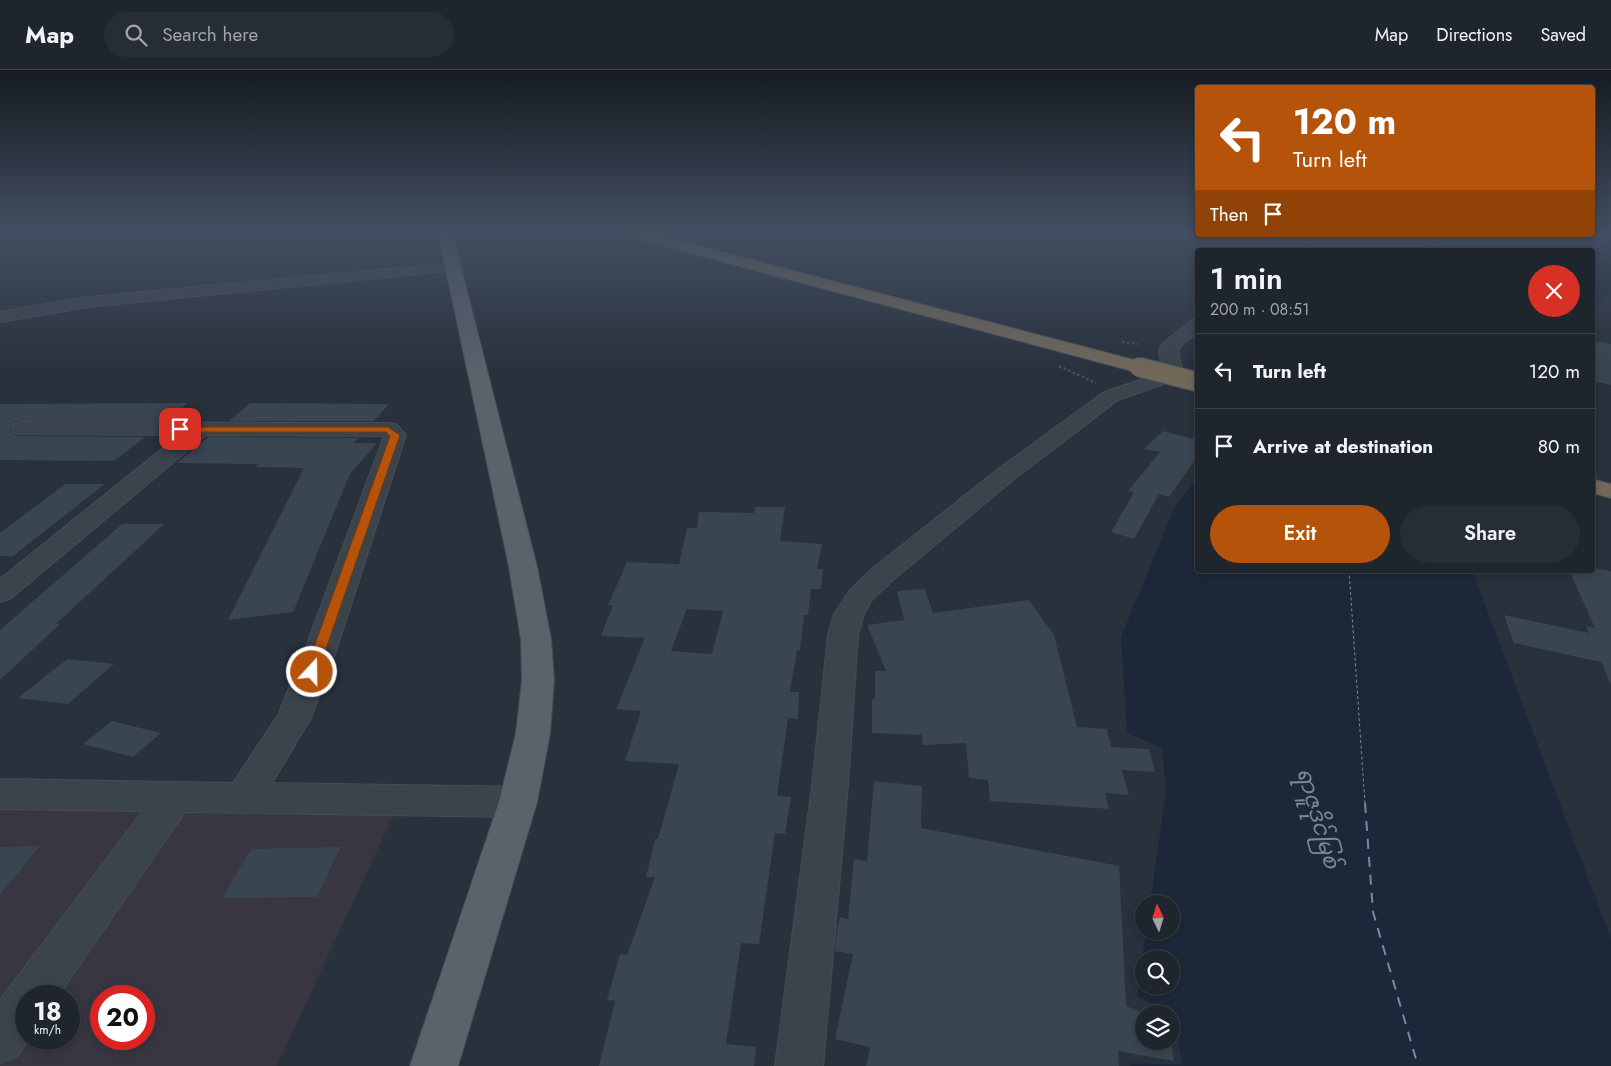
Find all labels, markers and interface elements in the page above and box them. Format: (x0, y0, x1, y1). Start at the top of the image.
search box (104, 12, 454, 57)
text: Map (25, 17, 74, 52)
icon: search (122, 21, 150, 49)
text: Search here (162, 21, 258, 48)
text: Map (1375, 22, 1408, 48)
text: Directions (1436, 22, 1512, 48)
text: Saved (1540, 22, 1586, 48)
text: 120 m (1293, 97, 1396, 147)
icon: left (1210, 105, 1275, 170)
text: Turn left (1293, 143, 1367, 175)
icon: arrive (1259, 200, 1287, 228)
text: Then (1210, 201, 1249, 228)
text: 1 min (1210, 257, 1283, 300)
button: close (1528, 265, 1580, 317)
text: 200 m · 08:51 (1210, 298, 1309, 321)
icon: left (1210, 357, 1238, 385)
text: Turn left (1253, 358, 1326, 385)
text: 120 m (1529, 358, 1580, 385)
pin (159, 408, 201, 450)
icon: arrive (166, 415, 194, 443)
icon: arrive (1210, 432, 1238, 460)
text: Arrive at destination (1253, 433, 1433, 460)
text: 80 m (1538, 433, 1580, 460)
button: Exit (1210, 505, 1390, 563)
button: Share (1400, 505, 1580, 563)
position arrow (285, 645, 337, 697)
water label: ရာဇူဒိုင်မြစ် (1286, 764, 1349, 874)
north arrow (1135, 895, 1180, 940)
map controls (1135, 895, 1180, 1050)
button: search (1135, 950, 1180, 995)
speed limit sign: 20 (90, 985, 155, 1050)
text: 18 (33, 993, 62, 1029)
button: layers (1135, 1005, 1180, 1050)
text: km/h (34, 1021, 61, 1039)

